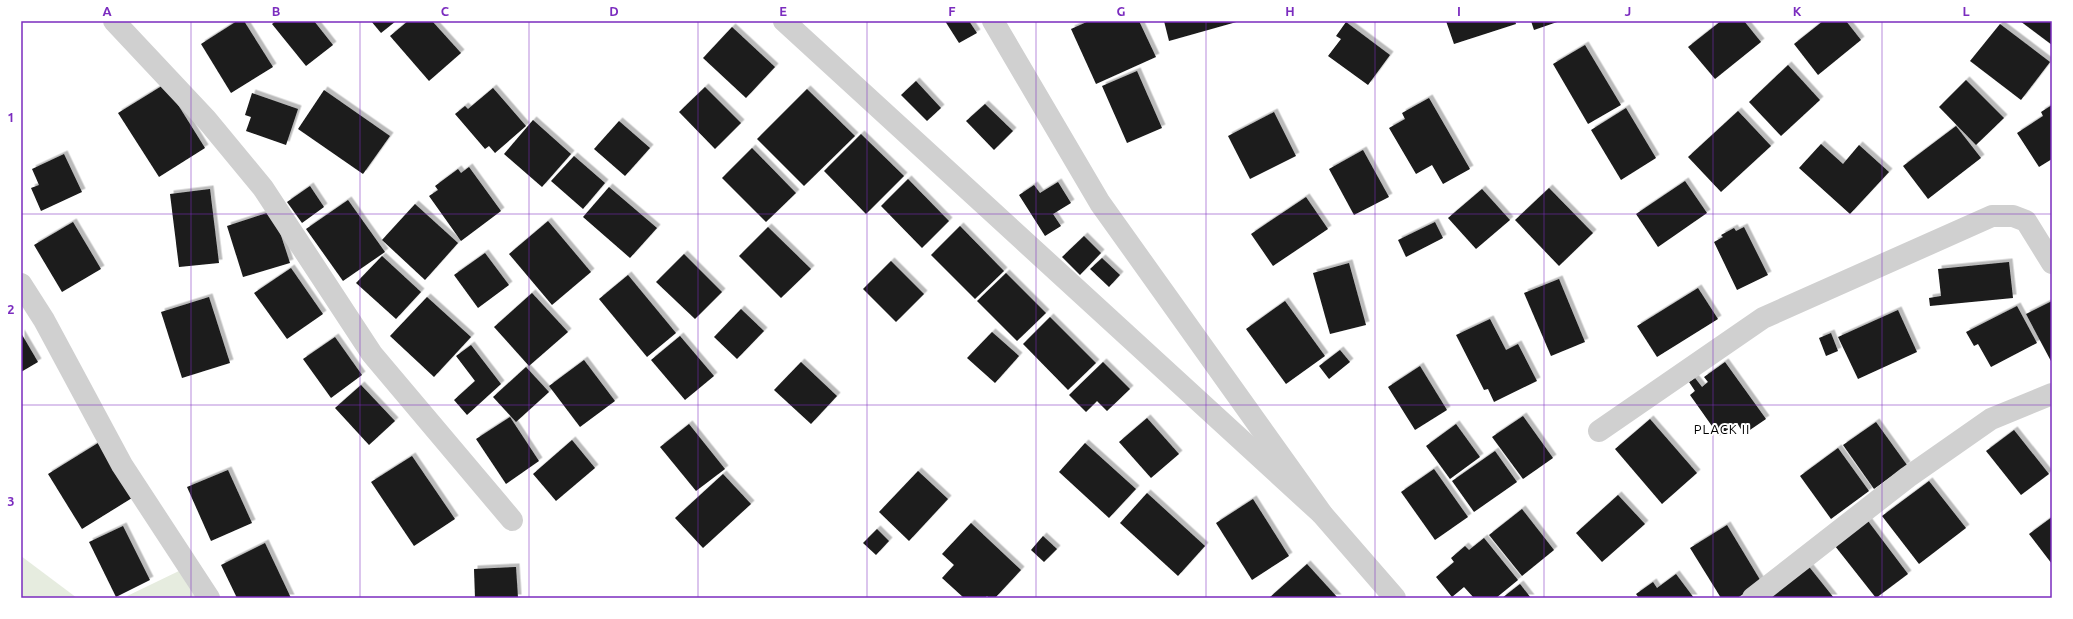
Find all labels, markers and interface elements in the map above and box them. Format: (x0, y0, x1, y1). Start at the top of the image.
text: A (102, 4, 112, 18)
text: B (272, 4, 281, 18)
text: C (441, 4, 450, 18)
text: D (609, 4, 619, 18)
text: E (779, 4, 787, 18)
text: F (948, 4, 956, 18)
text: G (1117, 4, 1126, 18)
text: H (1285, 4, 1295, 18)
text: I (1457, 4, 1461, 18)
text: J (1625, 4, 1631, 18)
text: K (1793, 4, 1802, 18)
text: L (1962, 4, 1970, 18)
text: 1 (7, 110, 15, 124)
text: 2 (7, 302, 15, 316)
district label: PLACK II (1694, 422, 1750, 436)
text: 3 (7, 494, 15, 508)

